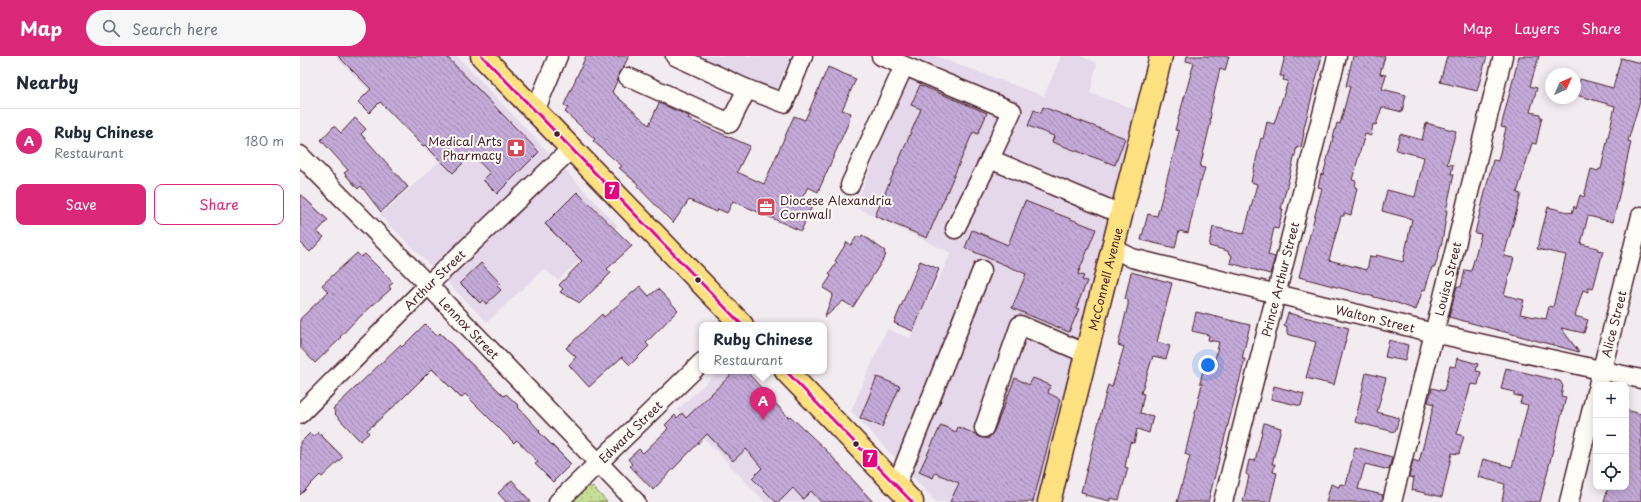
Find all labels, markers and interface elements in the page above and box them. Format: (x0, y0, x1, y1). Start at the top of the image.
search box (86, 10, 366, 46)
text: Map (20, 14, 62, 42)
icon: search (100, 17, 122, 39)
text: Search here (132, 17, 218, 40)
text: Map (1463, 18, 1493, 39)
text: Layers (1515, 18, 1560, 39)
text: Share (1582, 18, 1621, 39)
north arrow (1545, 68, 1581, 104)
text: Nearby (16, 69, 78, 95)
text: Ruby Chinese (54, 120, 153, 143)
unlabelled marker (552, 129, 562, 139)
text: A (24, 131, 34, 150)
text: 180 m (245, 131, 284, 150)
place label: Medical Arts Pharmacy (428, 132, 502, 164)
pharmacy icon: Medical Arts Pharmacy (505, 137, 527, 159)
text: Restaurant (54, 143, 124, 162)
line badge: 7 (604, 181, 620, 200)
text: 7 (609, 181, 616, 198)
button: Save (16, 184, 146, 225)
button: Share (154, 184, 284, 225)
place label: Diocese Alexandria Cornwall (780, 191, 892, 223)
office icon: Diocese Alexandria Cornwall (755, 196, 777, 218)
street label: Prince Arthur Street (1257, 220, 1303, 338)
street label: McConnell Avenue (1083, 225, 1127, 332)
street label: Louisa Street (1430, 240, 1465, 318)
street label: Arthur Street (399, 245, 469, 314)
unlabelled marker (693, 275, 703, 285)
street label: Alice Street (1596, 289, 1631, 359)
street label: Lennox Street (435, 293, 504, 363)
street label: Walton Street (1334, 300, 1417, 337)
popup (699, 322, 827, 374)
text: Ruby Chinese (713, 327, 813, 350)
text: Restaurant (713, 350, 783, 369)
your location (1198, 355, 1218, 375)
map controls (1593, 382, 1629, 490)
button: + (1593, 382, 1629, 418)
pin: A (750, 387, 776, 420)
street label: Edward Street (595, 396, 666, 467)
button: − (1593, 418, 1629, 454)
unlabelled marker (851, 439, 861, 449)
line badge: 7 (862, 449, 878, 468)
text: 7 (867, 449, 874, 466)
button: locate (1593, 454, 1629, 490)

